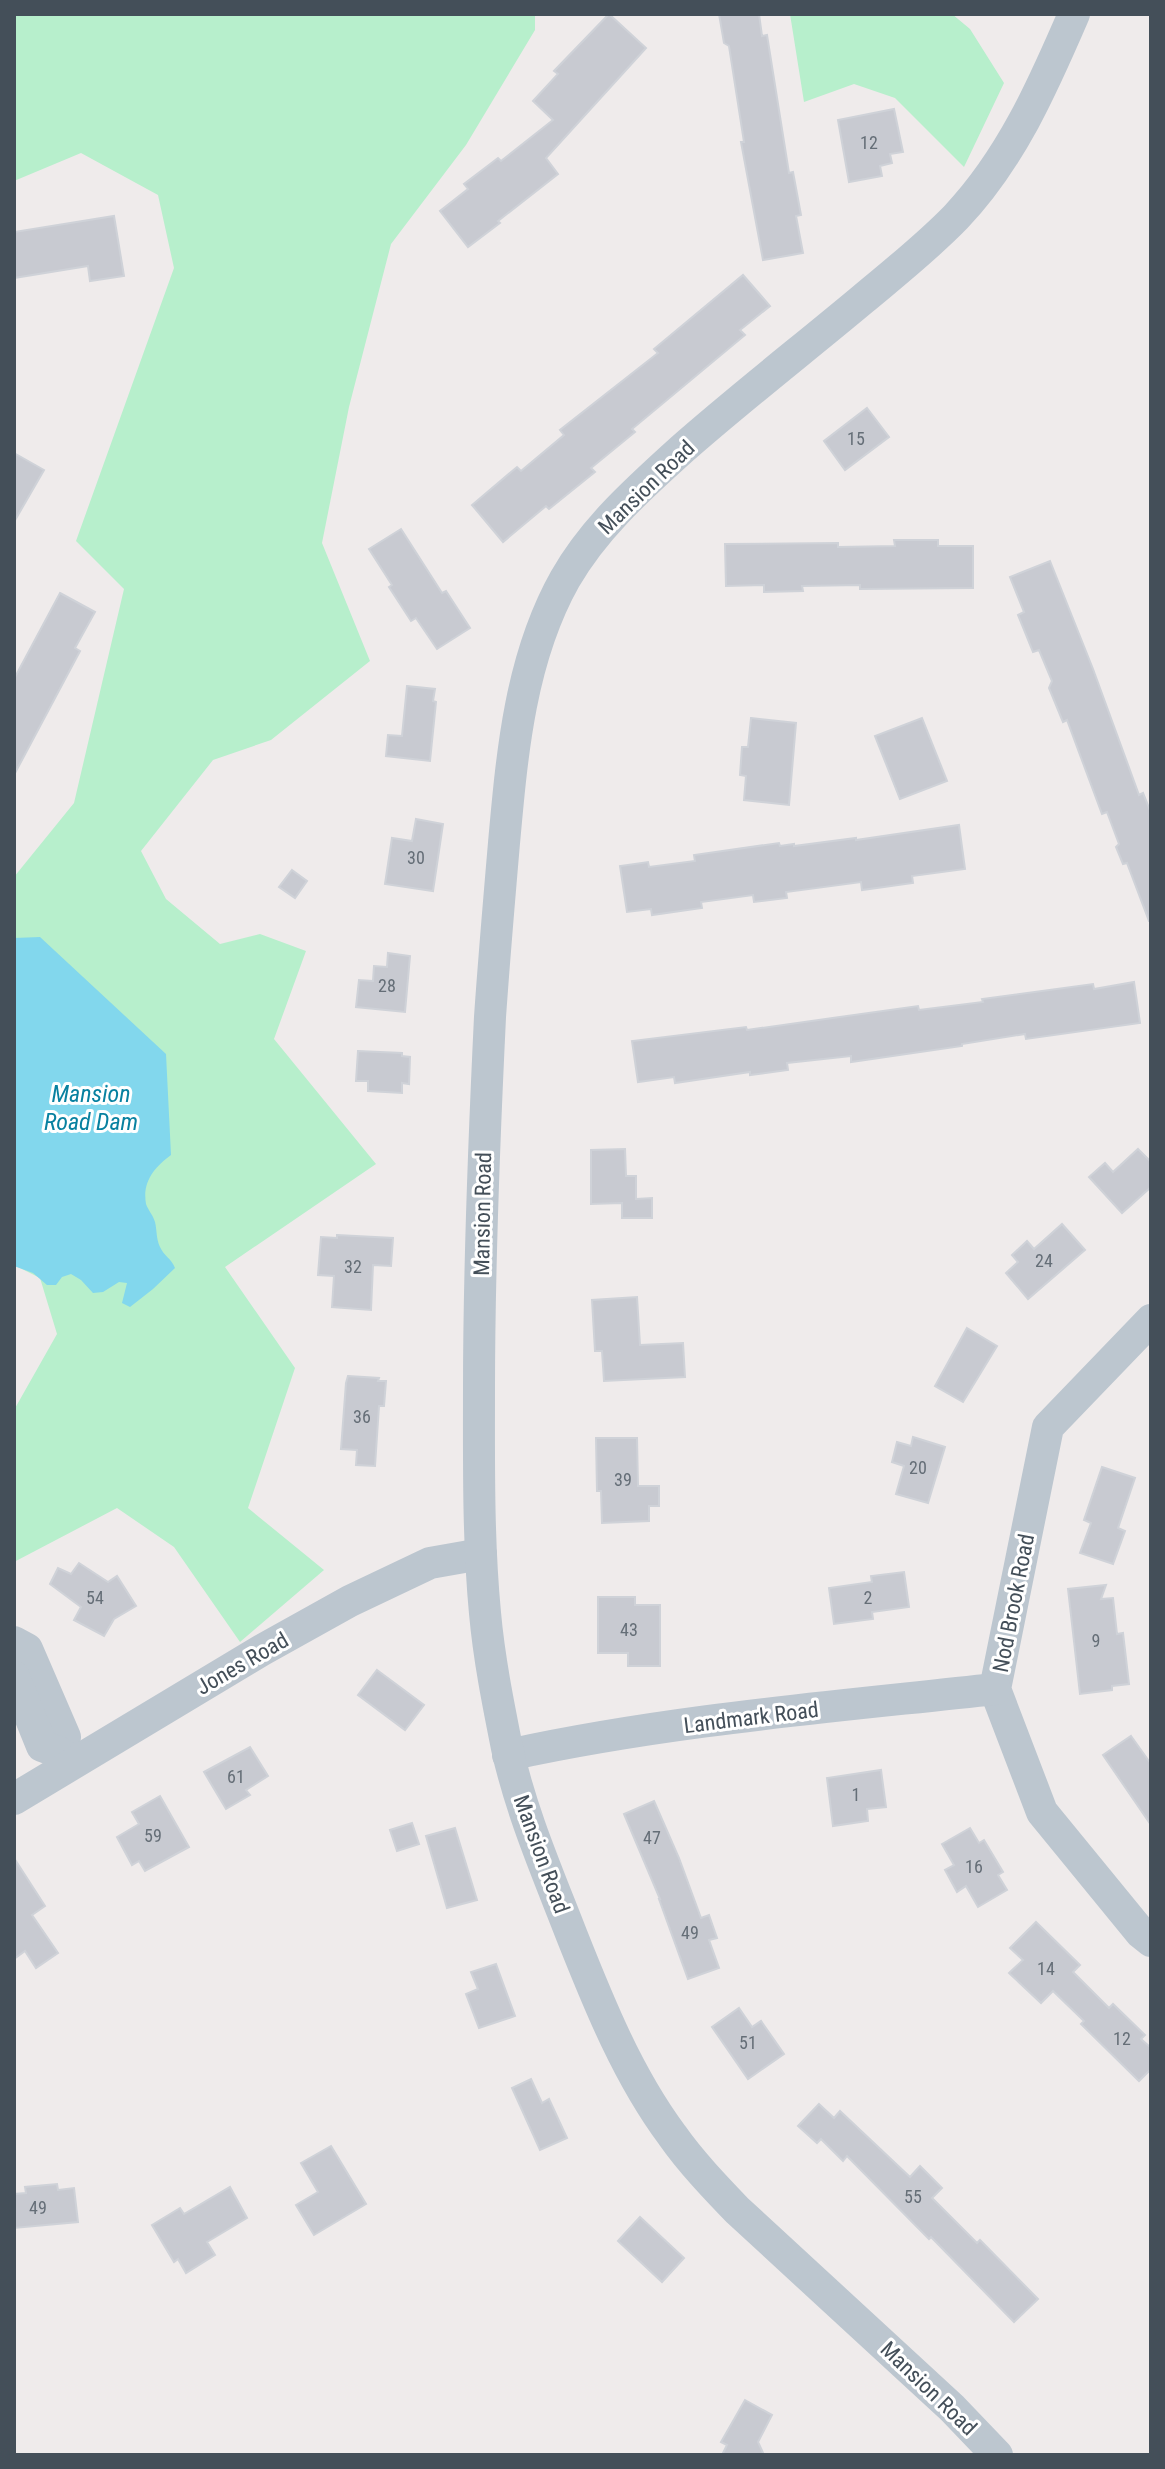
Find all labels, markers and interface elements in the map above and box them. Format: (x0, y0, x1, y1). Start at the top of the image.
house number: 12 (860, 132, 878, 153)
house number: 15 (847, 428, 865, 449)
street label: Mansion Road (593, 435, 700, 539)
house number: 30 (407, 847, 425, 868)
house number: 28 (378, 975, 396, 996)
water label: Mansion Road Dam (44, 1080, 138, 1136)
street label: Mansion Road (469, 1152, 496, 1276)
house number: 24 (1035, 1250, 1053, 1271)
house number: 32 (344, 1256, 362, 1277)
house number: 36 (353, 1406, 371, 1427)
house number: 20 (909, 1457, 927, 1478)
house number: 39 (614, 1469, 632, 1490)
street label: Nod Brook Road (988, 1532, 1039, 1674)
house number: 54 (86, 1587, 104, 1608)
house number: 2 (864, 1587, 873, 1608)
house number: 43 (620, 1619, 638, 1640)
street label: Jones Road (192, 1627, 293, 1700)
house number: 9 (1092, 1630, 1100, 1651)
street label: Landmark Road (682, 1697, 820, 1738)
house number: 61 (227, 1766, 245, 1787)
house number: 1 (852, 1784, 860, 1805)
street label: Mansion Road (509, 1792, 574, 1917)
house number: 59 (144, 1825, 162, 1846)
house number: 47 (643, 1827, 661, 1848)
house number: 16 (965, 1856, 983, 1877)
house number: 49 (681, 1922, 699, 1943)
house number: 14 (1037, 1958, 1055, 1979)
house number: 12 (1113, 2028, 1131, 2049)
house number: 51 (739, 2032, 757, 2053)
house number: 55 (904, 2186, 922, 2207)
house number: 49 (29, 2197, 47, 2218)
street label: Mansion Road (875, 2336, 982, 2440)

